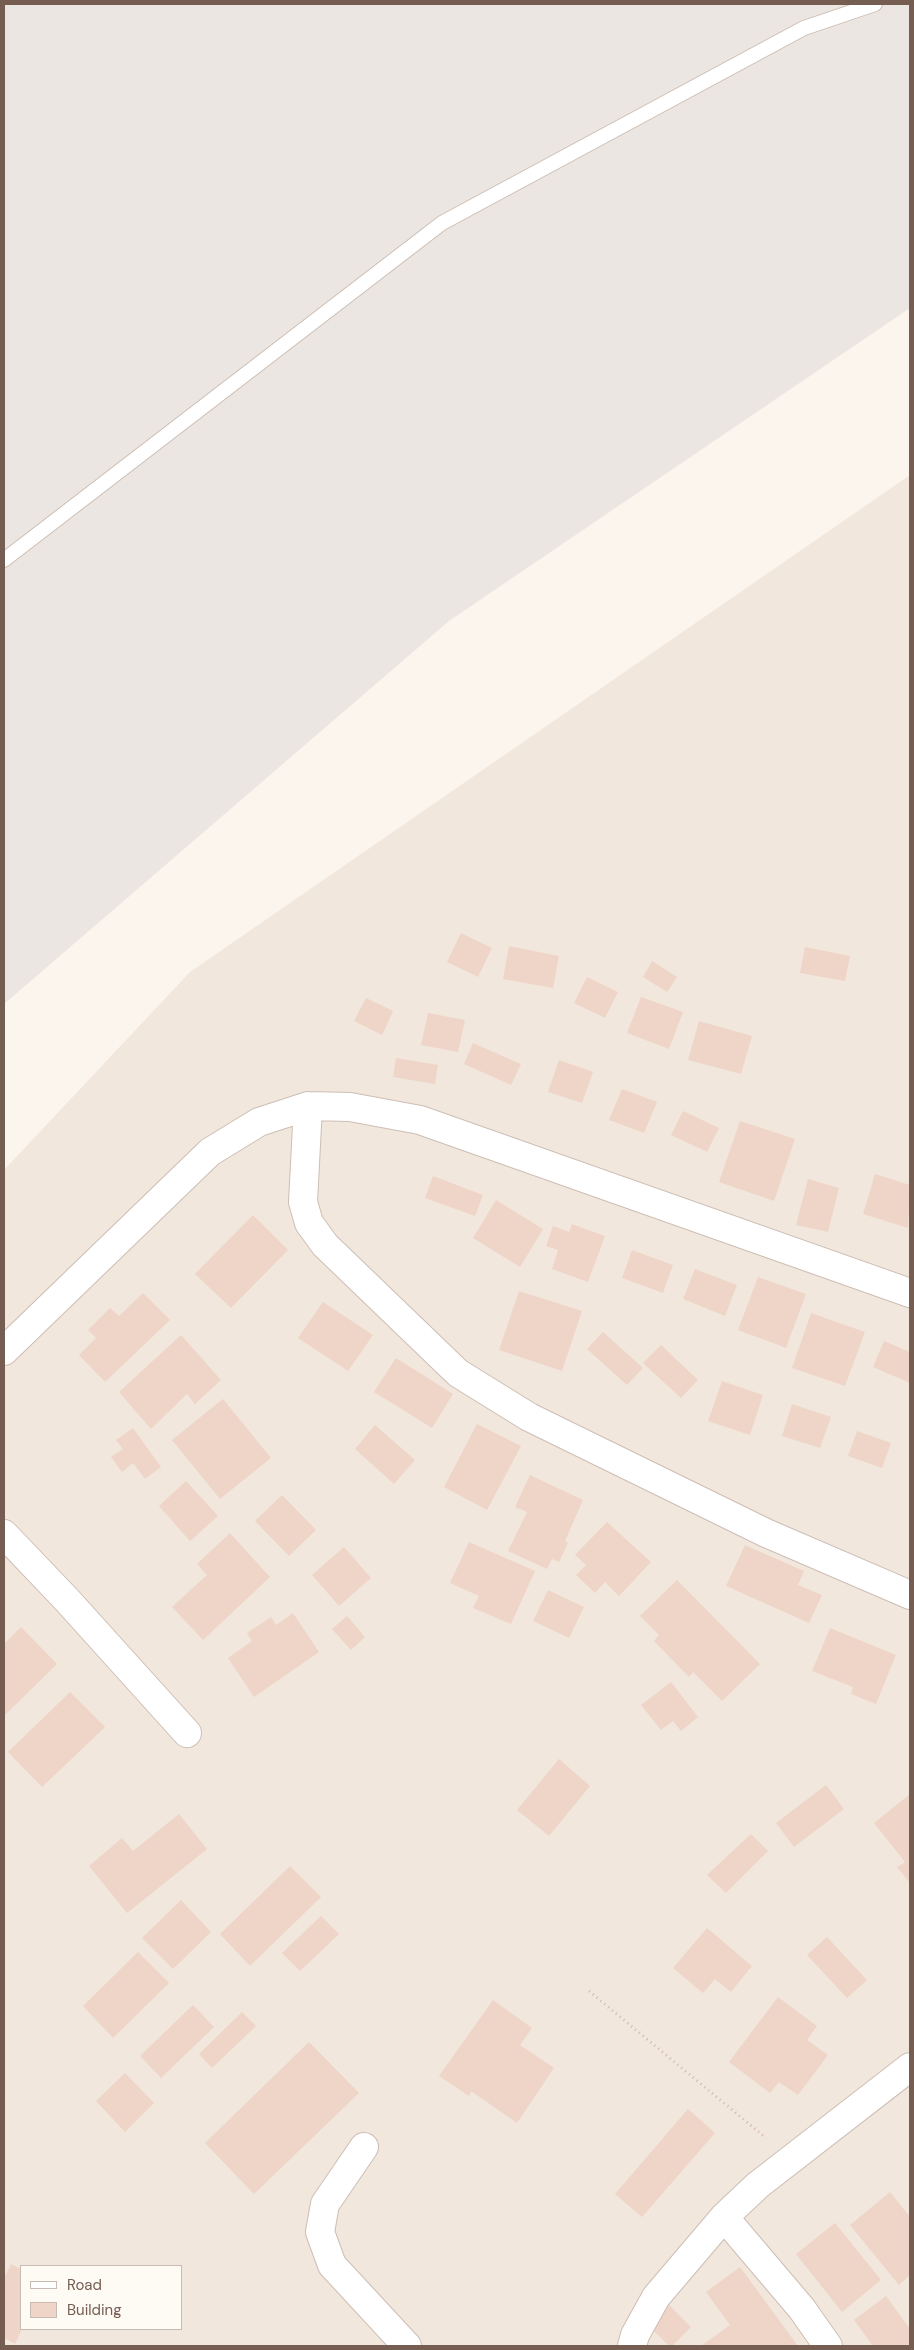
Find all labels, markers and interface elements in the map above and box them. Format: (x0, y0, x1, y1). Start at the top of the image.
legend (20, 2265, 182, 2330)
text: Road (67, 2275, 102, 2295)
text: Building (67, 2300, 122, 2320)

